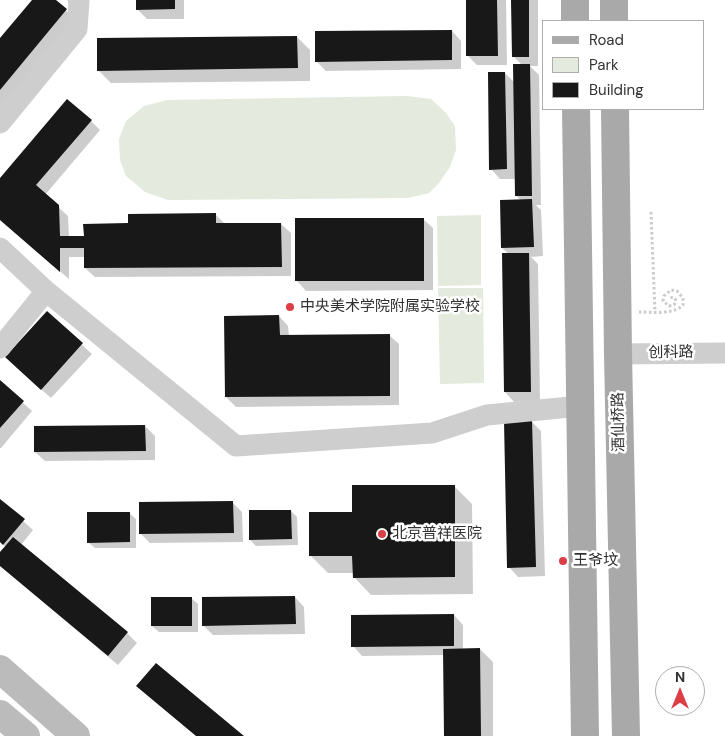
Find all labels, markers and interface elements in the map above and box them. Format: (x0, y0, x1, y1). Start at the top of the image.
legend (542, 20, 705, 110)
text: Road (589, 30, 624, 50)
text: Park (589, 55, 619, 75)
text: Building (589, 80, 644, 100)
place label: 中央美术学院附属实验学校 (300, 298, 480, 316)
marker: 中央美术学院附属实验学校 (284, 301, 296, 313)
street label: 创科路 (648, 344, 694, 362)
street label: 酒仙桥路 (609, 392, 629, 452)
place label: 北京普祥医院 (392, 525, 482, 543)
marker: 北京普祥医院 (376, 528, 388, 540)
place label: 王爷坟 (573, 552, 618, 570)
marker: 王爷坟 (557, 555, 569, 567)
north arrow (655, 666, 705, 716)
text: N (675, 668, 685, 686)

